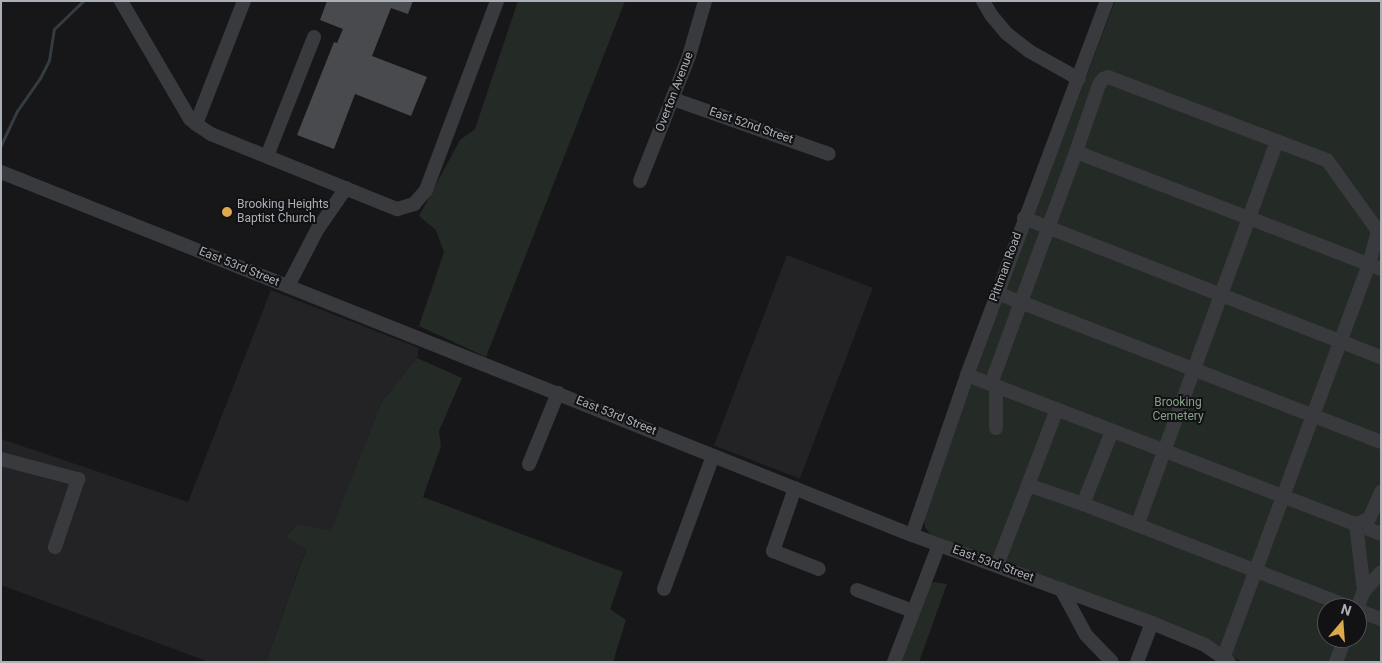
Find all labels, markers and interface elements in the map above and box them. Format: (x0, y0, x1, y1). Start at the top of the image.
street label: Overton Avenue (653, 50, 697, 134)
street label: East 52nd Street (707, 105, 795, 147)
place label: Brooking Heights Baptist Church (237, 198, 329, 226)
marker: Brooking Heights Baptist Church (221, 206, 233, 218)
street label: Pittman Road (987, 230, 1025, 304)
street label: East 53rd Street (197, 244, 281, 290)
street label: East 53rd Street (574, 393, 658, 439)
park label: Brooking Cemetery (1152, 396, 1204, 424)
street label: East 53rd Street (950, 543, 1036, 585)
north arrow (1317, 598, 1367, 648)
text: N (1339, 601, 1353, 619)

